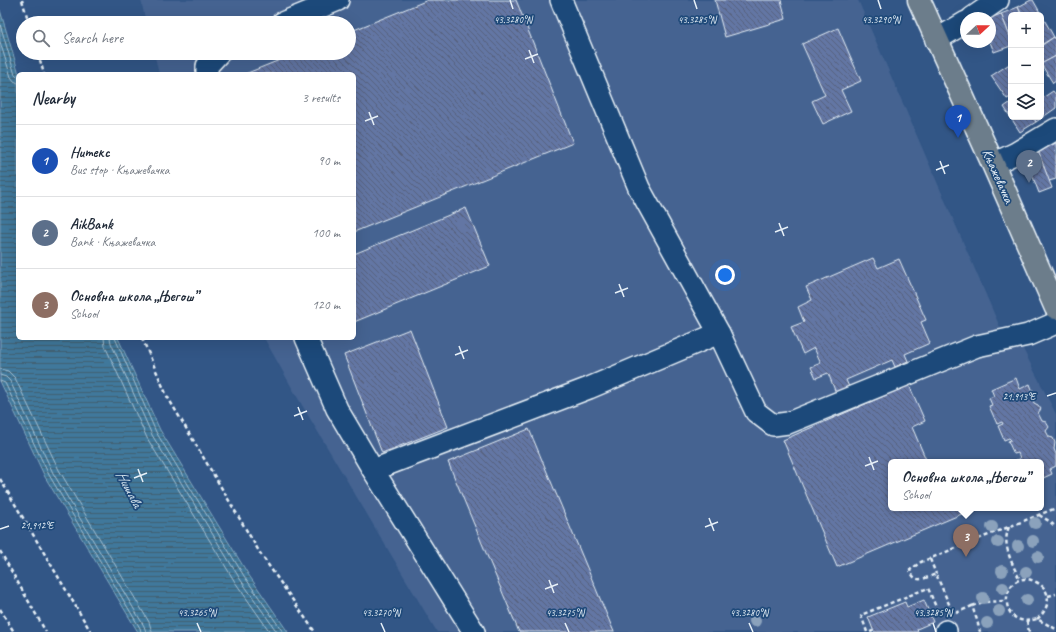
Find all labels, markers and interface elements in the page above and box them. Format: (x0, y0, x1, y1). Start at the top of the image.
north arrow (960, 12, 996, 48)
map controls (1008, 12, 1044, 120)
button: + (1008, 12, 1044, 48)
text: 43.3280°N (494, 13, 534, 26)
text: 43.3285°N (678, 13, 718, 26)
text: 43.3290°N (862, 13, 902, 26)
search box (16, 16, 356, 60)
icon: search (30, 27, 52, 49)
text: Search here (62, 29, 123, 48)
button: − (1008, 48, 1044, 84)
button: layers (1008, 84, 1044, 120)
text: Nearby (32, 88, 75, 109)
text: 3 results (302, 90, 340, 106)
pin: 1 (945, 105, 971, 138)
text: Нитекс (70, 143, 110, 162)
street label: Књажевачка (979, 146, 1018, 207)
pin: 2 (1016, 150, 1042, 183)
text: 1 (42, 153, 48, 169)
text: 90 m (318, 153, 340, 169)
text: Bus stop · Књажевачка (70, 162, 170, 178)
text: AikBank (70, 215, 113, 234)
text: 2 (42, 225, 48, 241)
text: 100 m (312, 225, 340, 241)
text: Bank · Књажевачка (70, 234, 155, 250)
your location (715, 265, 735, 285)
text: Основна школа „Његош” (70, 287, 198, 306)
text: 3 (42, 297, 48, 313)
text: 120 m (312, 297, 340, 313)
text: School (70, 306, 98, 322)
text: 21.913°E (1003, 390, 1037, 403)
popup (888, 459, 1044, 511)
water label: Нишава (111, 467, 147, 512)
text: Основна школа „Његош” (902, 468, 1030, 487)
text: School (902, 487, 930, 503)
text: 21.912°E (21, 519, 55, 532)
pin: 3 (953, 524, 979, 557)
text: 43.3265°N (178, 606, 218, 619)
text: 43.3270°N (362, 606, 402, 619)
text: 43.3275°N (546, 606, 586, 619)
text: 43.3280°N (730, 606, 770, 619)
text: 43.3285°N (914, 606, 954, 619)

